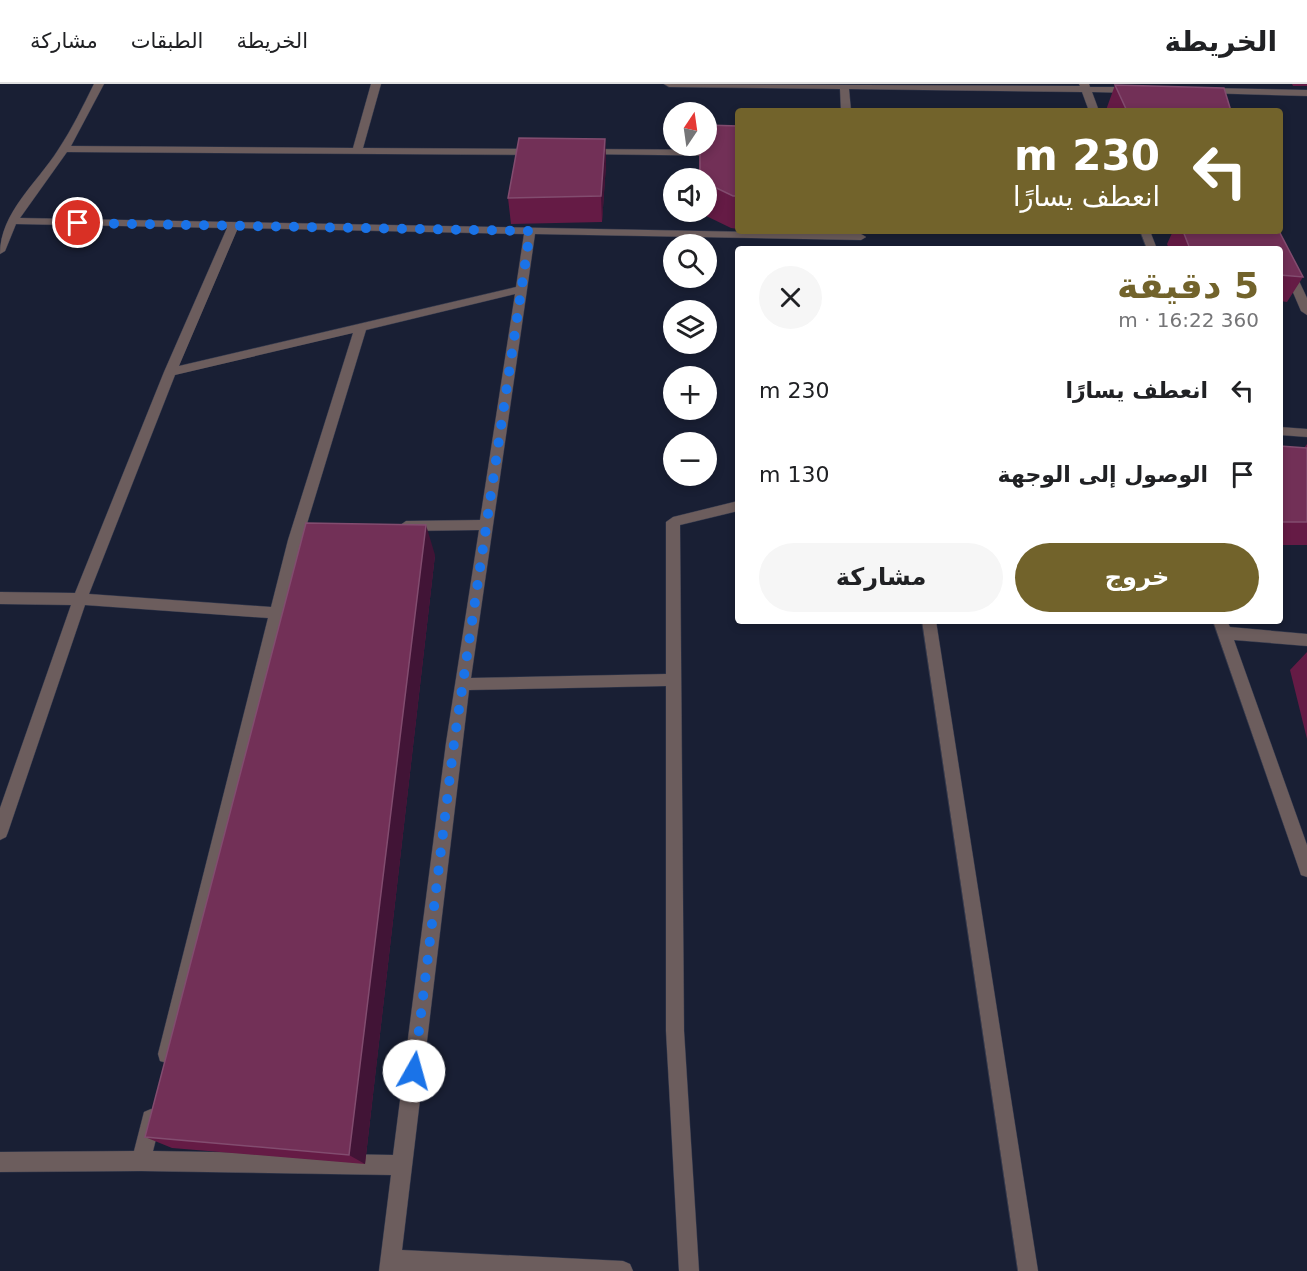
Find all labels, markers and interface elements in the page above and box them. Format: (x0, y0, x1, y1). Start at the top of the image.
text: الخريطة (1165, 25, 1277, 58)
text: مشاركة (30, 29, 98, 53)
text: الطبقات (131, 29, 203, 53)
text: الخريطة (236, 29, 308, 53)
north arrow (663, 102, 717, 156)
map controls (663, 102, 717, 486)
text: 230 m (1014, 131, 1160, 180)
icon: left (1181, 132, 1259, 210)
button: sound (663, 168, 717, 222)
text: انعطف يسارًا (1013, 181, 1160, 212)
pin (52, 197, 103, 248)
icon: arrive (61, 206, 94, 239)
button: search (663, 234, 717, 288)
text: 5 دقيقة (1117, 265, 1259, 306)
button: close (759, 266, 822, 329)
button: layers (663, 300, 717, 354)
text: 360 m · 16:22 (1118, 308, 1259, 332)
button: + (663, 366, 717, 420)
icon: left (1226, 374, 1259, 407)
text: 230 m (759, 378, 829, 403)
text: انعطف يسارًا (1065, 378, 1208, 403)
button: − (663, 432, 717, 486)
icon: arrive (1226, 458, 1259, 491)
text: 130 m (759, 462, 829, 487)
text: الوصول إلى الوجهة (998, 462, 1208, 487)
button: مشاركة (759, 543, 1003, 612)
button: خروج (1015, 543, 1259, 612)
position arrow (382, 1039, 446, 1103)

